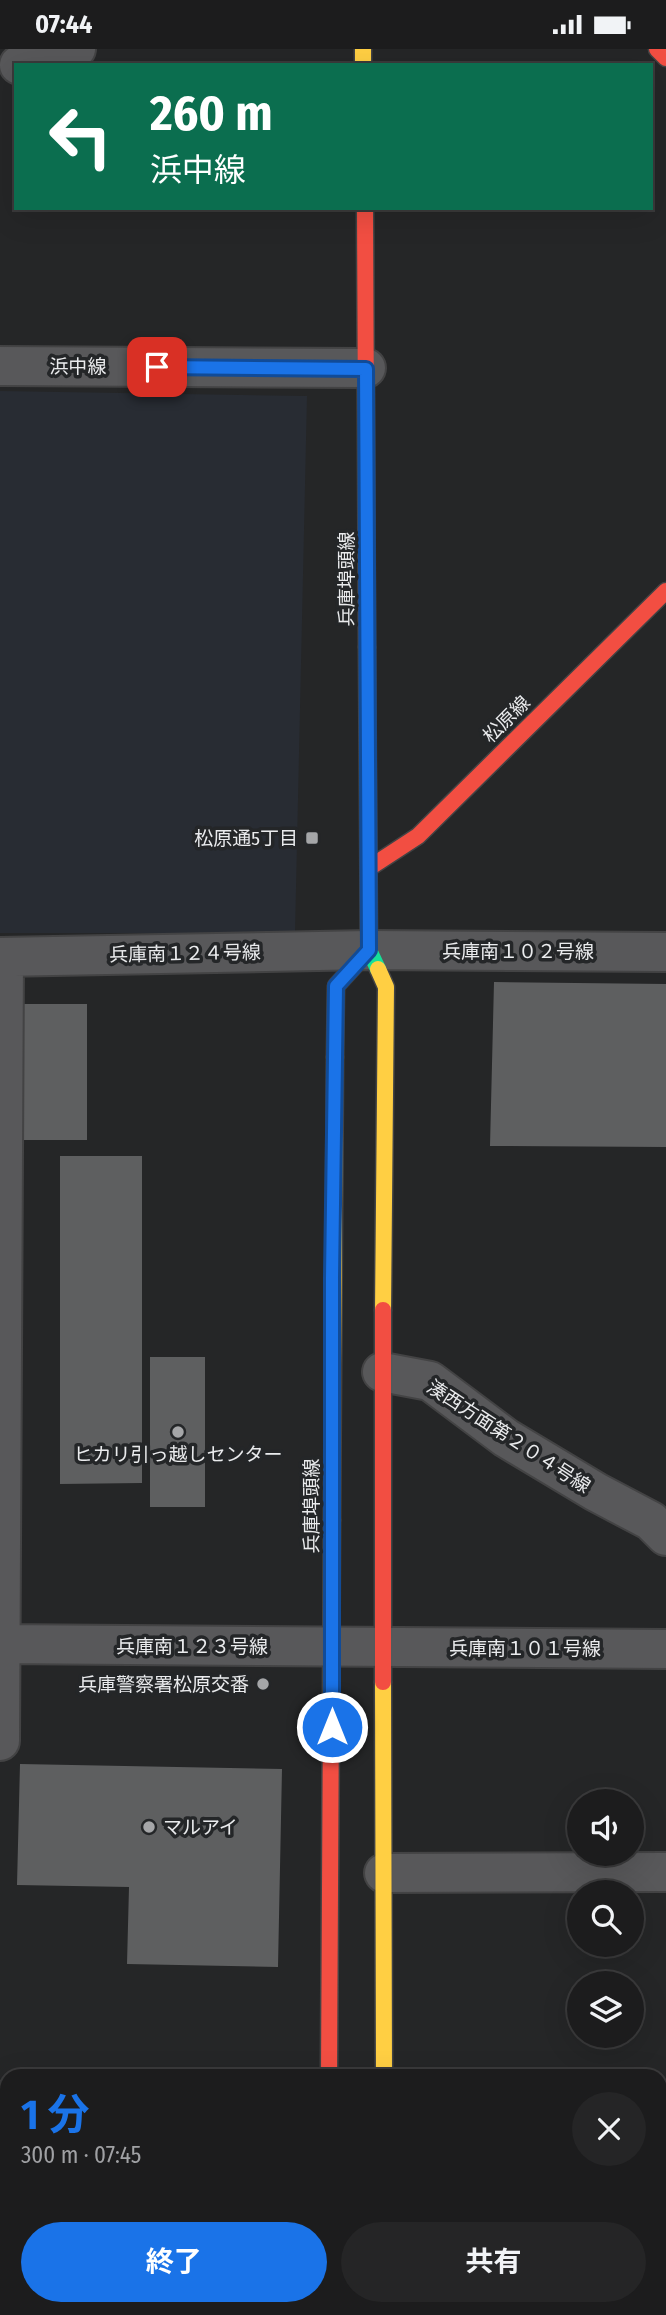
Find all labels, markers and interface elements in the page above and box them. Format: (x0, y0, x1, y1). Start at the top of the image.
text: 07:44 (35, 9, 92, 40)
text: 260 m (150, 84, 273, 143)
icon: left (35, 91, 126, 182)
text: 浜中線 (150, 151, 246, 189)
pin (127, 337, 187, 397)
icon: arrive (138, 348, 176, 386)
street label: 浜中線 (49, 355, 107, 378)
street label: 兵庫埠頭線 (335, 531, 358, 627)
street label: 松原線 (478, 691, 535, 748)
place label: 松原通5丁目 (194, 827, 298, 850)
marker: 松原通5丁目 (304, 830, 320, 846)
street label: 兵庫南１０２号線 (442, 940, 594, 963)
street label: 兵庫南１２４号線 (109, 941, 261, 966)
street label: 湊西方面第２０４号線 (423, 1375, 595, 1498)
marker: ヒカリ引っ越しセンター (170, 1424, 186, 1440)
place label: ヒカリ引っ越しセンター (73, 1443, 283, 1466)
street label: 兵庫埠頭線 (300, 1458, 323, 1554)
street label: 兵庫南１２３号線 (116, 1635, 268, 1658)
street label: 兵庫南１０１号線 (449, 1637, 601, 1660)
place label: 兵庫警察署松原交番 (78, 1673, 249, 1696)
marker: 兵庫警察署松原交番 (255, 1676, 271, 1692)
position arrow (295, 1690, 369, 1764)
map controls (567, 1789, 644, 2048)
button: sound (567, 1789, 644, 1866)
place label: マルアイ (163, 1816, 238, 1839)
marker: マルアイ (141, 1819, 157, 1835)
button: search (567, 1880, 644, 1957)
button: layers (567, 1971, 644, 2048)
text: 1 分 (21, 2090, 90, 2140)
button: close (572, 2092, 646, 2166)
text: 300 m · 07:45 (21, 2141, 141, 2169)
button: 終了 (21, 2222, 327, 2302)
button: 共有 (341, 2222, 646, 2302)

